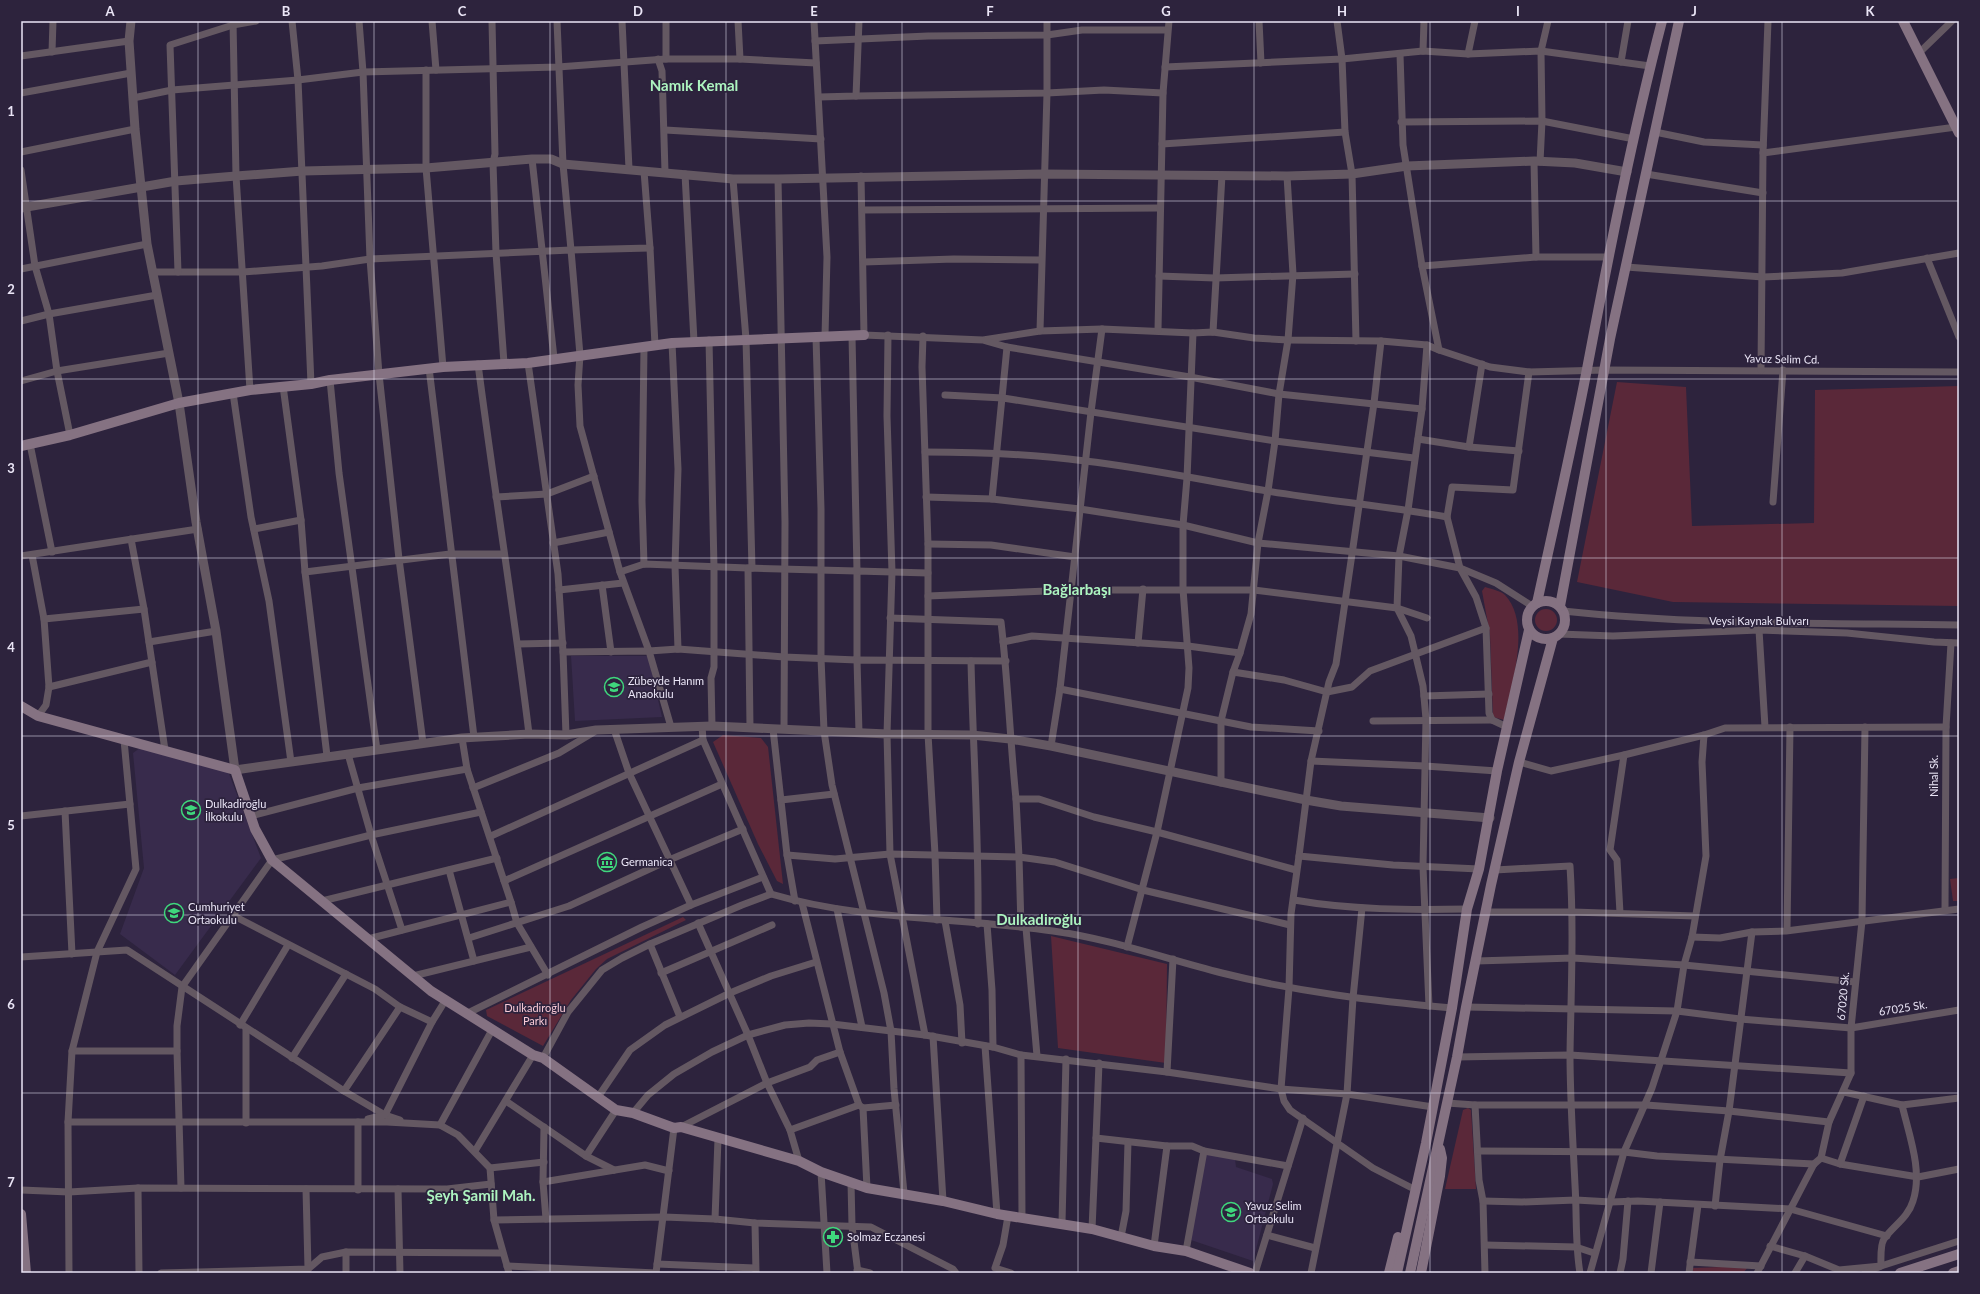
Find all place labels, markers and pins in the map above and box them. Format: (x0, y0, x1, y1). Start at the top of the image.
place label: Zübeyde Hanım Anaokulu (628, 674, 704, 700)
school or university icon: Zübeyde Hanım Anaokulu (603, 676, 625, 698)
place label: Dulkadiroğlu İlkokulu (205, 797, 266, 823)
school or university icon: Dulkadiroğlu İlkokulu (180, 799, 202, 821)
museum icon: Germanica (596, 851, 618, 873)
place label: Germanica (621, 855, 673, 868)
place label: Cumhuriyet Ortaokulu (188, 900, 245, 926)
school or university icon: Cumhuriyet Ortaokulu (163, 902, 185, 924)
place label: Yavuz Selim Ortaokulu (1245, 1199, 1302, 1225)
school or university icon: Yavuz Selim Ortaokulu (1220, 1201, 1242, 1223)
pharmacy icon: Solmaz Eczanesi (822, 1226, 844, 1248)
place label: Solmaz Eczanesi (847, 1230, 926, 1243)

